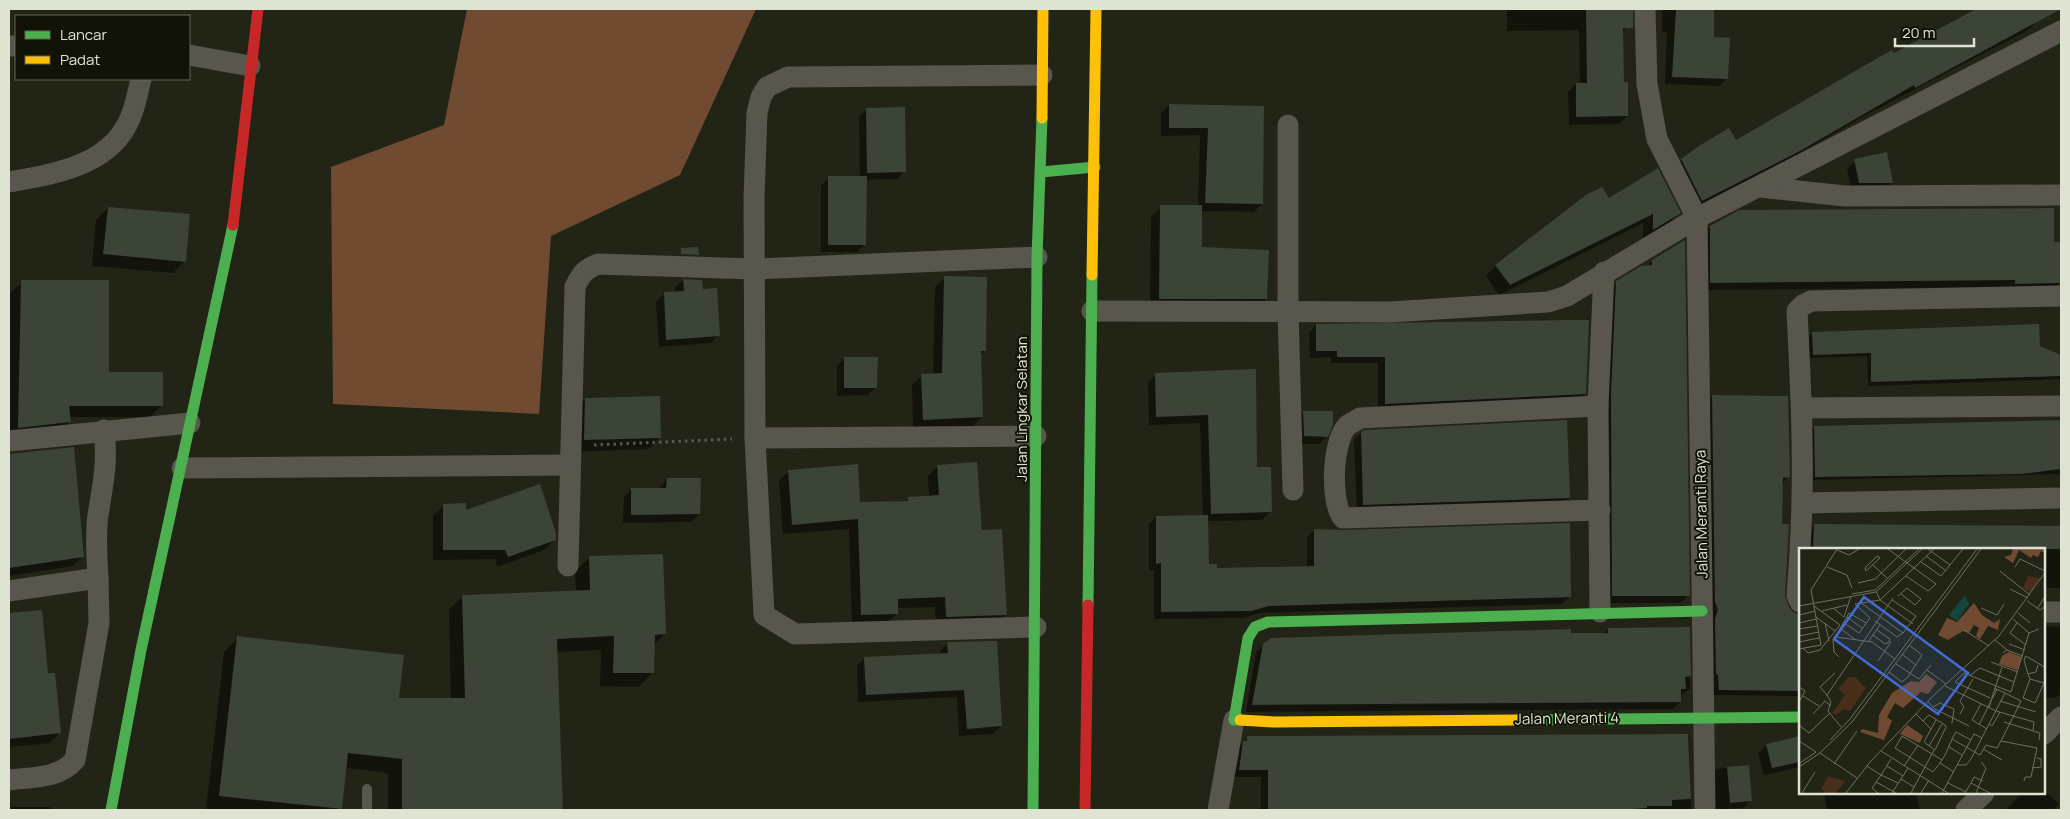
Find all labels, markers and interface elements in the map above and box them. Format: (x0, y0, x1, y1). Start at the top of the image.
legend (15, 15, 190, 80)
scale bar (1895, 15, 1974, 47)
text: 20 m (1902, 22, 1935, 43)
text: Lancar (60, 24, 107, 45)
text: Padat (60, 49, 100, 70)
street label: Jalan Lingkar Selatan (1011, 336, 1032, 482)
street label: Jalan Meranti Raya (1689, 450, 1713, 578)
inset map (1799, 548, 2045, 794)
street label: Jalan Meranti 4 (1515, 707, 1619, 729)

